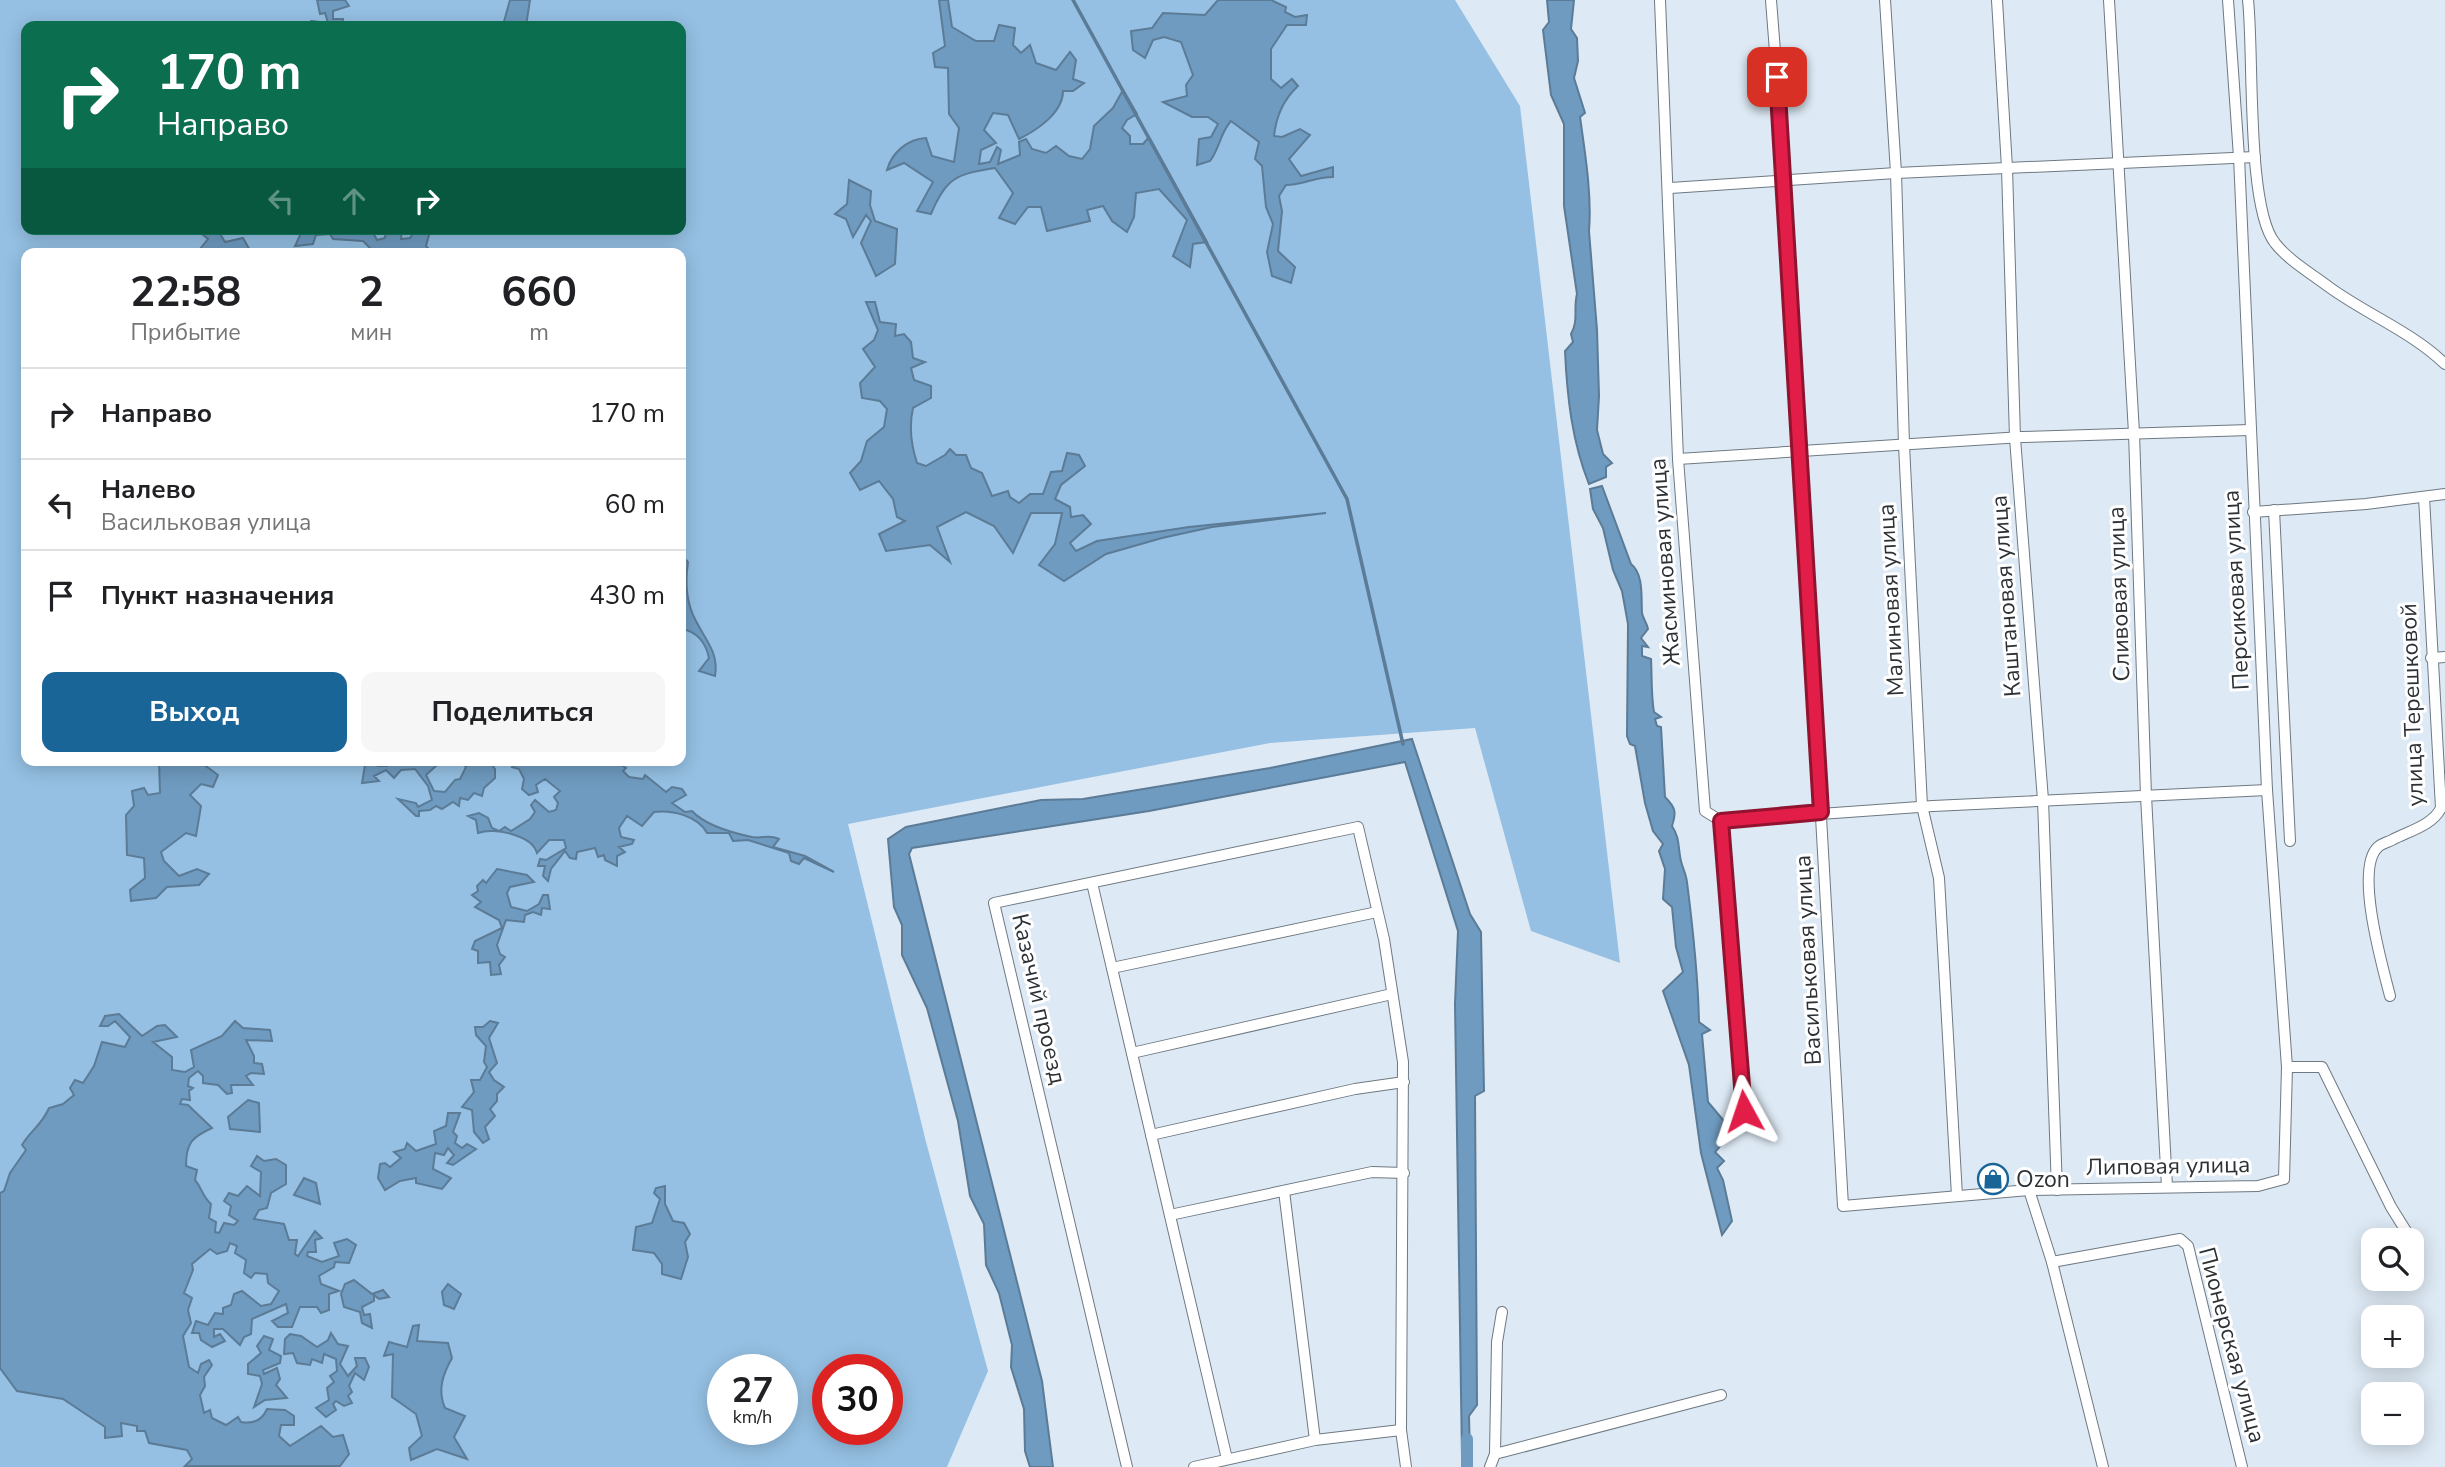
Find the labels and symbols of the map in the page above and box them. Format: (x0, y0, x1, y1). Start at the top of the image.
pin (1747, 47, 1807, 107)
street label: Жасминовая улица (1642, 457, 1688, 667)
street label: Персиковая улица (2215, 489, 2257, 691)
street label: Каштановая улица (1983, 494, 2029, 698)
street label: Малиновая улица (1870, 503, 1912, 697)
street label: Сливовая улица (2100, 506, 2138, 682)
street label: улица Терешковой (2393, 603, 2431, 807)
street label: Васильковая улица (1787, 854, 1829, 1066)
street label: Казачий проезд (1004, 911, 1074, 1087)
position arrow (1707, 1074, 1781, 1148)
street label: Липовая улица (2086, 1149, 2250, 1183)
shop icon: Ozon (1976, 1162, 2010, 1196)
place label: Ozon (2016, 1164, 2070, 1195)
street label: Пионерская улица (2191, 1244, 2273, 1446)
speed limit sign: 30 (812, 1354, 903, 1445)

